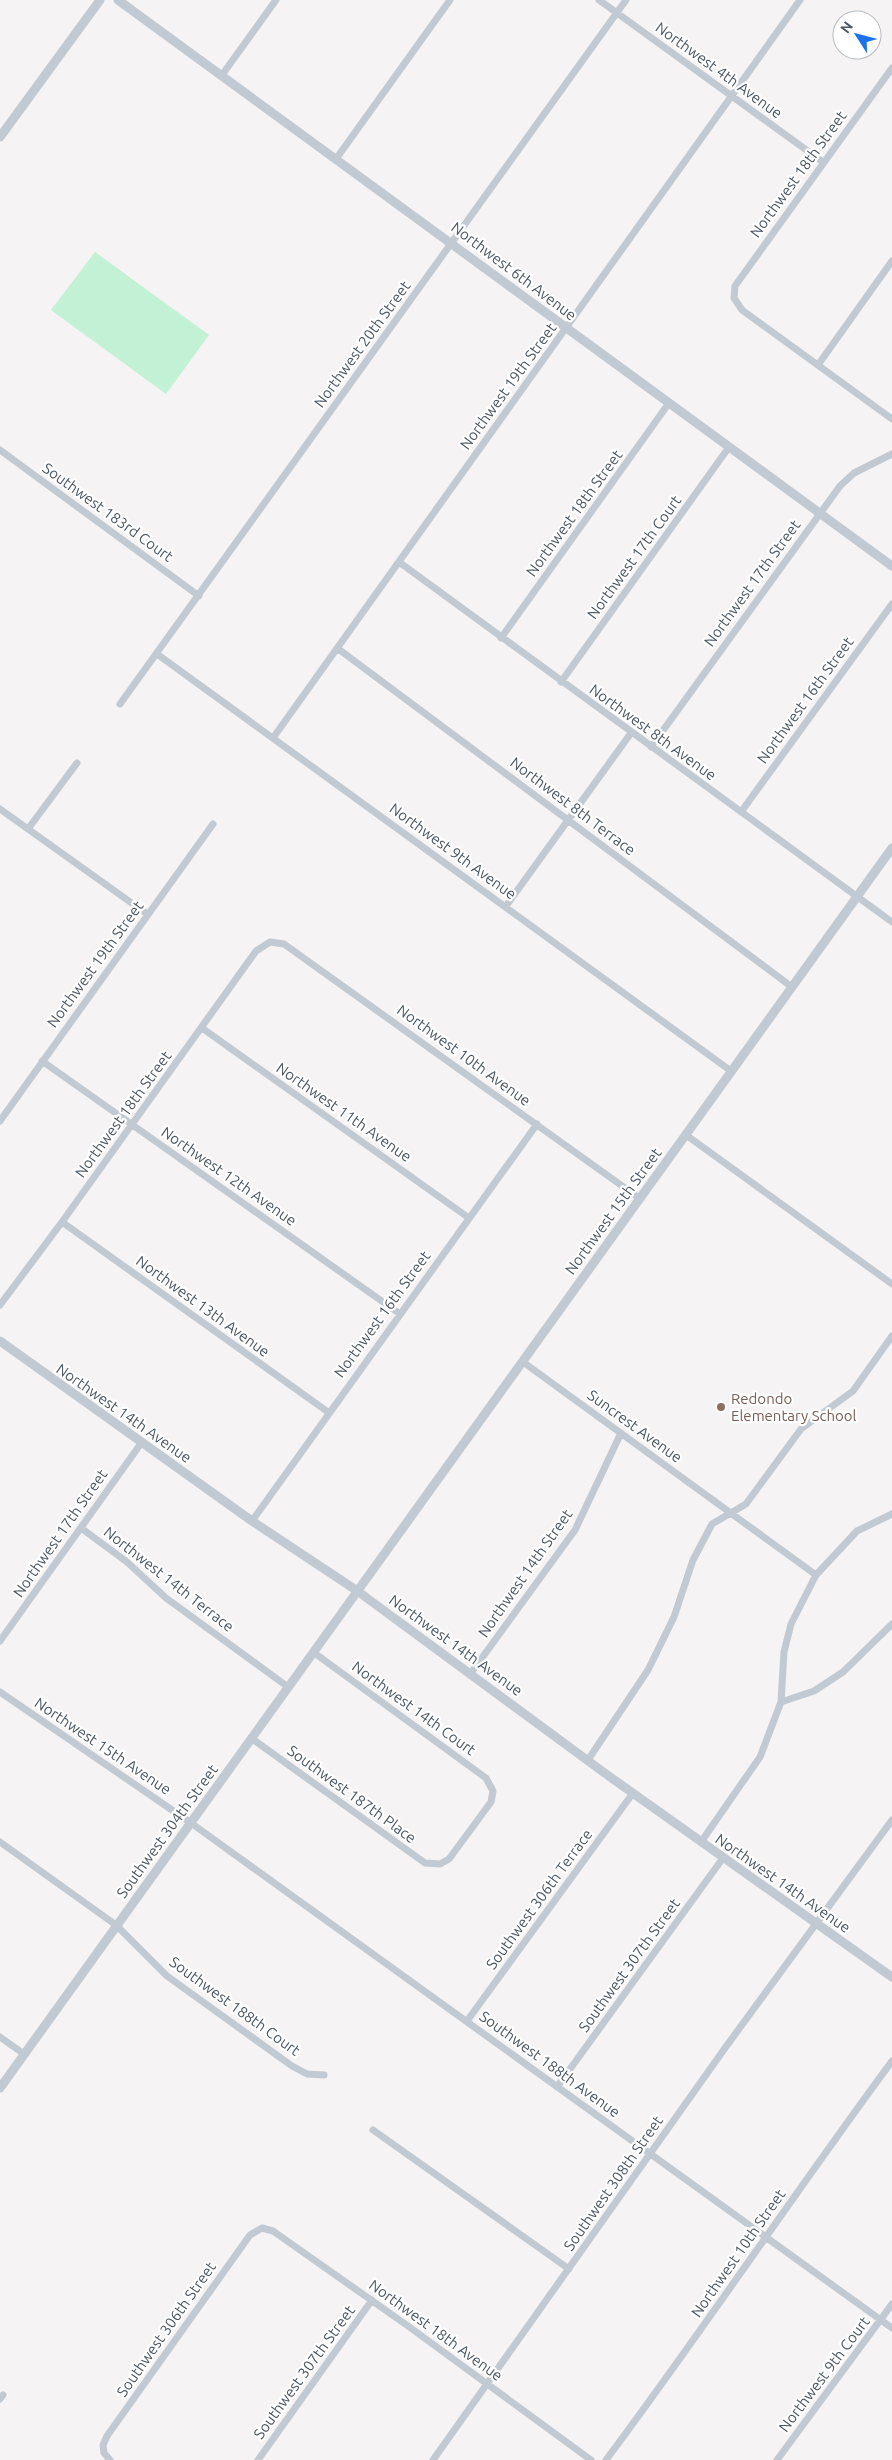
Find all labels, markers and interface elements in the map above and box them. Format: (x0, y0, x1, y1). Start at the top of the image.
north arrow (832, 10, 882, 60)
street label: Northwest 4th Avenue (652, 18, 786, 122)
text: N (837, 18, 856, 36)
street label: Northwest 18th Street (746, 107, 850, 241)
street label: Northwest 6th Avenue (448, 218, 580, 324)
street label: Northwest 20th Street (310, 277, 414, 411)
street label: Northwest 19th Street (456, 319, 560, 453)
street label: Northwest 18th Street (522, 446, 626, 580)
street label: Southwest 183rd Court (40, 459, 176, 565)
street label: Northwest 17th Court (584, 492, 685, 622)
street label: Northwest 17th Street (700, 516, 804, 650)
street label: Northwest 16th Street (753, 633, 857, 767)
street label: Northwest 8th Avenue (586, 680, 720, 784)
street label: Northwest 8th Terrace (507, 754, 639, 858)
street label: Northwest 9th Avenue (386, 799, 520, 903)
street label: Northwest 19th Street (43, 897, 147, 1031)
street label: Northwest 10th Avenue (394, 1001, 534, 1109)
street label: Northwest 18th Street (71, 1047, 175, 1181)
street label: Northwest 11th Avenue (273, 1059, 415, 1165)
street label: Northwest 12th Avenue (158, 1123, 300, 1229)
street label: Northwest 15th Street (561, 1144, 665, 1278)
street label: Northwest 16th Street (330, 1247, 434, 1381)
street label: Northwest 13th Avenue (133, 1252, 273, 1360)
street label: Northwest 14th Avenue (53, 1360, 195, 1466)
street label: Suncrest Avenue (585, 1386, 685, 1466)
place label: Redondo Elementary School (731, 1390, 857, 1424)
marker: Redondo Elementary School (715, 1401, 727, 1413)
street label: Northwest 17th Street (9, 1466, 111, 1600)
street label: Northwest 14th Street (474, 1506, 576, 1640)
street label: Northwest 14th Terrace (101, 1523, 237, 1635)
street label: Northwest 14th Avenue (386, 1591, 526, 1699)
street label: Northwest 14th Court (349, 1658, 479, 1759)
street label: Northwest 15th Avenue (32, 1694, 174, 1798)
street label: Southwest 187th Place (284, 1742, 420, 1846)
street label: Southwest 304th Street (113, 1761, 221, 1901)
street label: Southwest 306th Terrace (483, 1826, 595, 1972)
street label: Northwest 14th Avenue (712, 1830, 854, 1936)
street label: Southwest 307th Street (575, 1895, 683, 2035)
street label: Southwest 188th Court (167, 1953, 303, 2059)
street label: Southwest 188th Avenue (477, 2007, 623, 2121)
street label: Southwest 308th Street (560, 2112, 666, 2254)
street label: Northwest 10th Street (687, 2186, 789, 2320)
street label: Southwest 306th Street (113, 2258, 219, 2400)
street label: Northwest 18th Avenue (366, 2276, 506, 2384)
street label: Southwest 307th Street (250, 2302, 358, 2442)
street label: Northwest 9th Court (775, 2313, 873, 2435)

